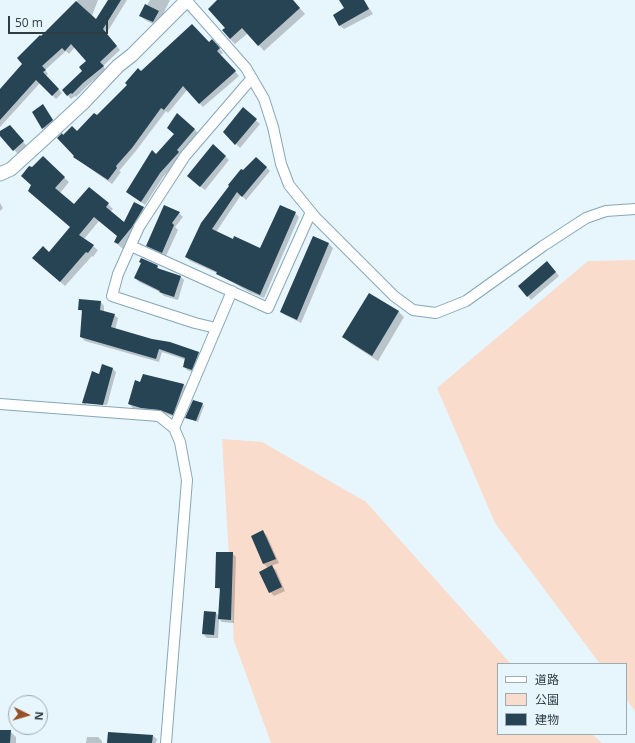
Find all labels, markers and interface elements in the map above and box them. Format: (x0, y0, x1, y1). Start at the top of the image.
scale bar (10, 8, 110, 34)
text: 50 m (15, 14, 43, 31)
legend (497, 663, 627, 735)
text: 道路 (535, 671, 559, 688)
text: 公園 (535, 691, 559, 708)
north arrow (8, 695, 48, 735)
text: N (32, 711, 47, 721)
text: 建物 (535, 711, 559, 728)

